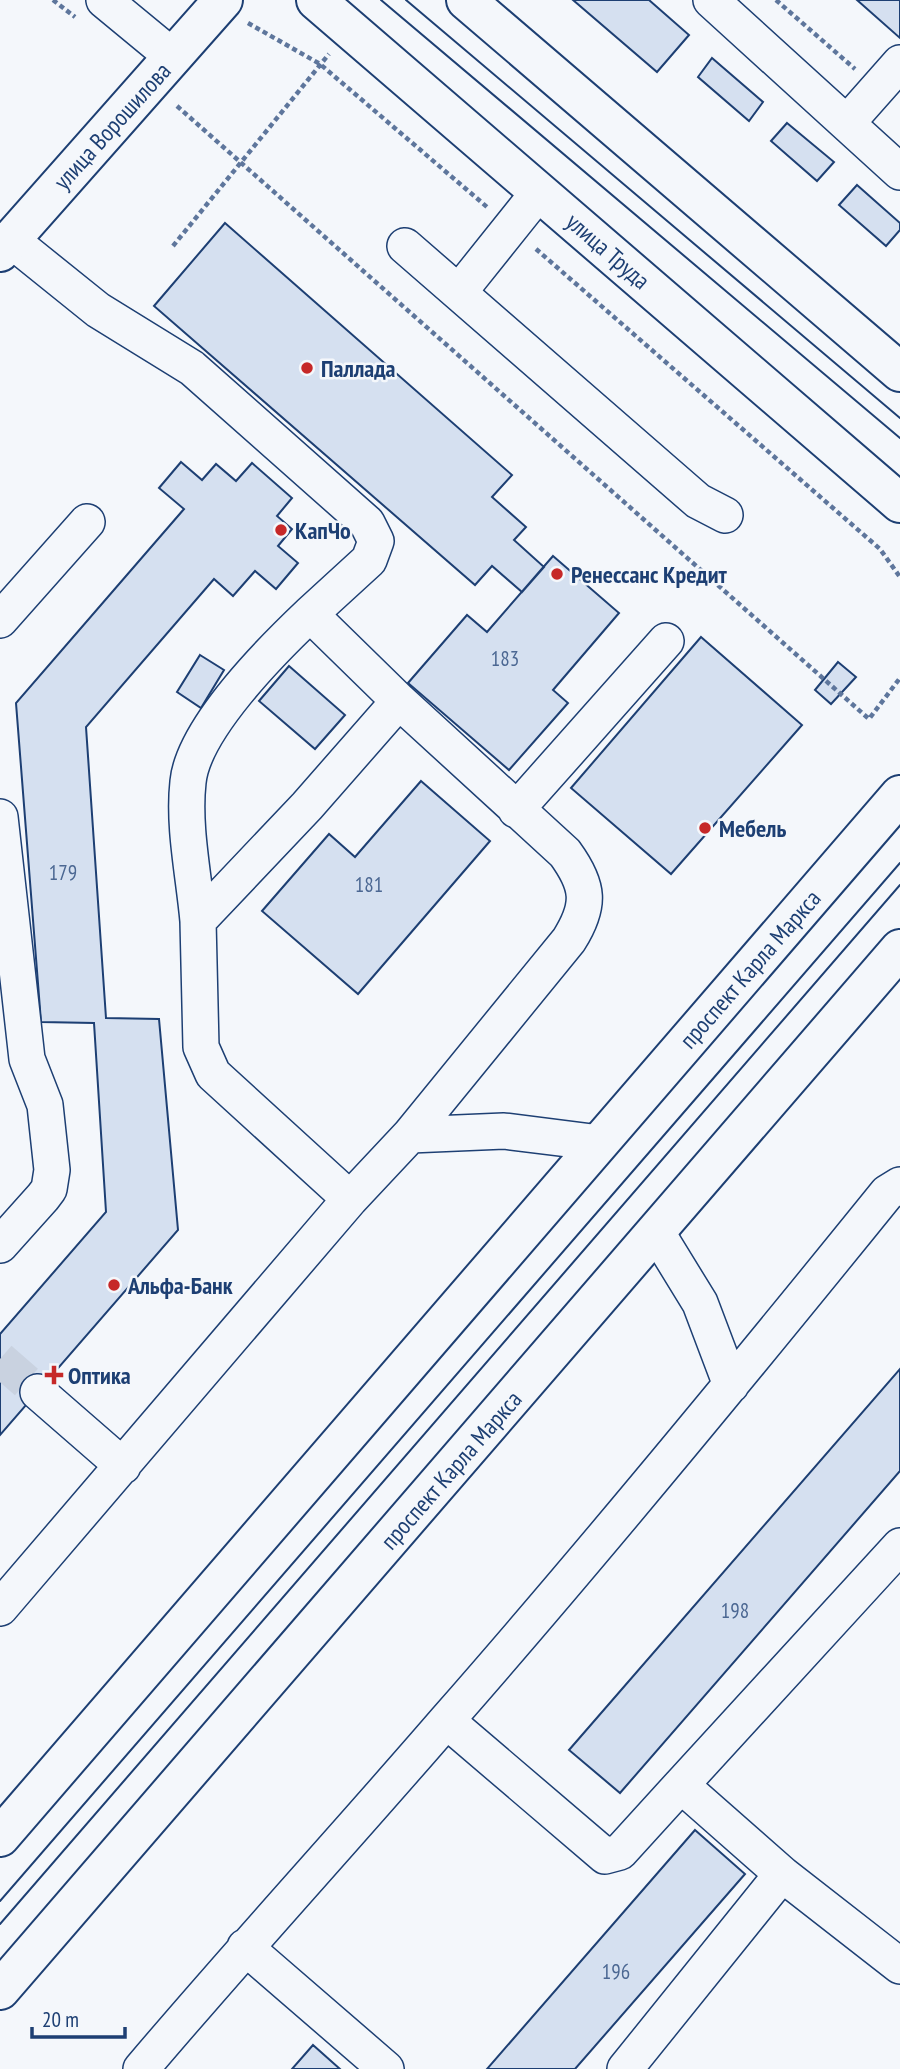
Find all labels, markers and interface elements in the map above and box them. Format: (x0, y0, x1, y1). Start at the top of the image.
street label: улица Ворошилова (47, 56, 177, 196)
street label: улица Труда (560, 206, 656, 296)
place label: Паллада (321, 353, 396, 384)
marker: Паллада (299, 360, 315, 376)
place label: КапЧо (295, 515, 351, 546)
marker: КапЧо (273, 522, 289, 538)
place label: Ренессанс Кредит (571, 559, 728, 590)
marker: Ренессанс Кредит (549, 566, 565, 582)
house number: 183 (491, 645, 519, 672)
place label: Мебель (719, 813, 786, 844)
marker: Мебель (697, 820, 713, 836)
house number: 179 (49, 859, 77, 886)
house number: 181 (355, 871, 383, 898)
street label: проспект Карла Маркса (673, 883, 827, 1055)
place label: Альфа-Банк (127, 1270, 233, 1301)
marker: Альфа-Банк (106, 1277, 122, 1293)
place label: Оптика (68, 1360, 131, 1391)
marker: Оптика (46, 1367, 62, 1383)
street label: проспект Карла Маркса (374, 1384, 528, 1556)
house number: 198 (721, 1597, 749, 1624)
house number: 196 (602, 1958, 630, 1985)
scale bar (32, 1996, 124, 2040)
text: 20 m (42, 2006, 79, 2033)

